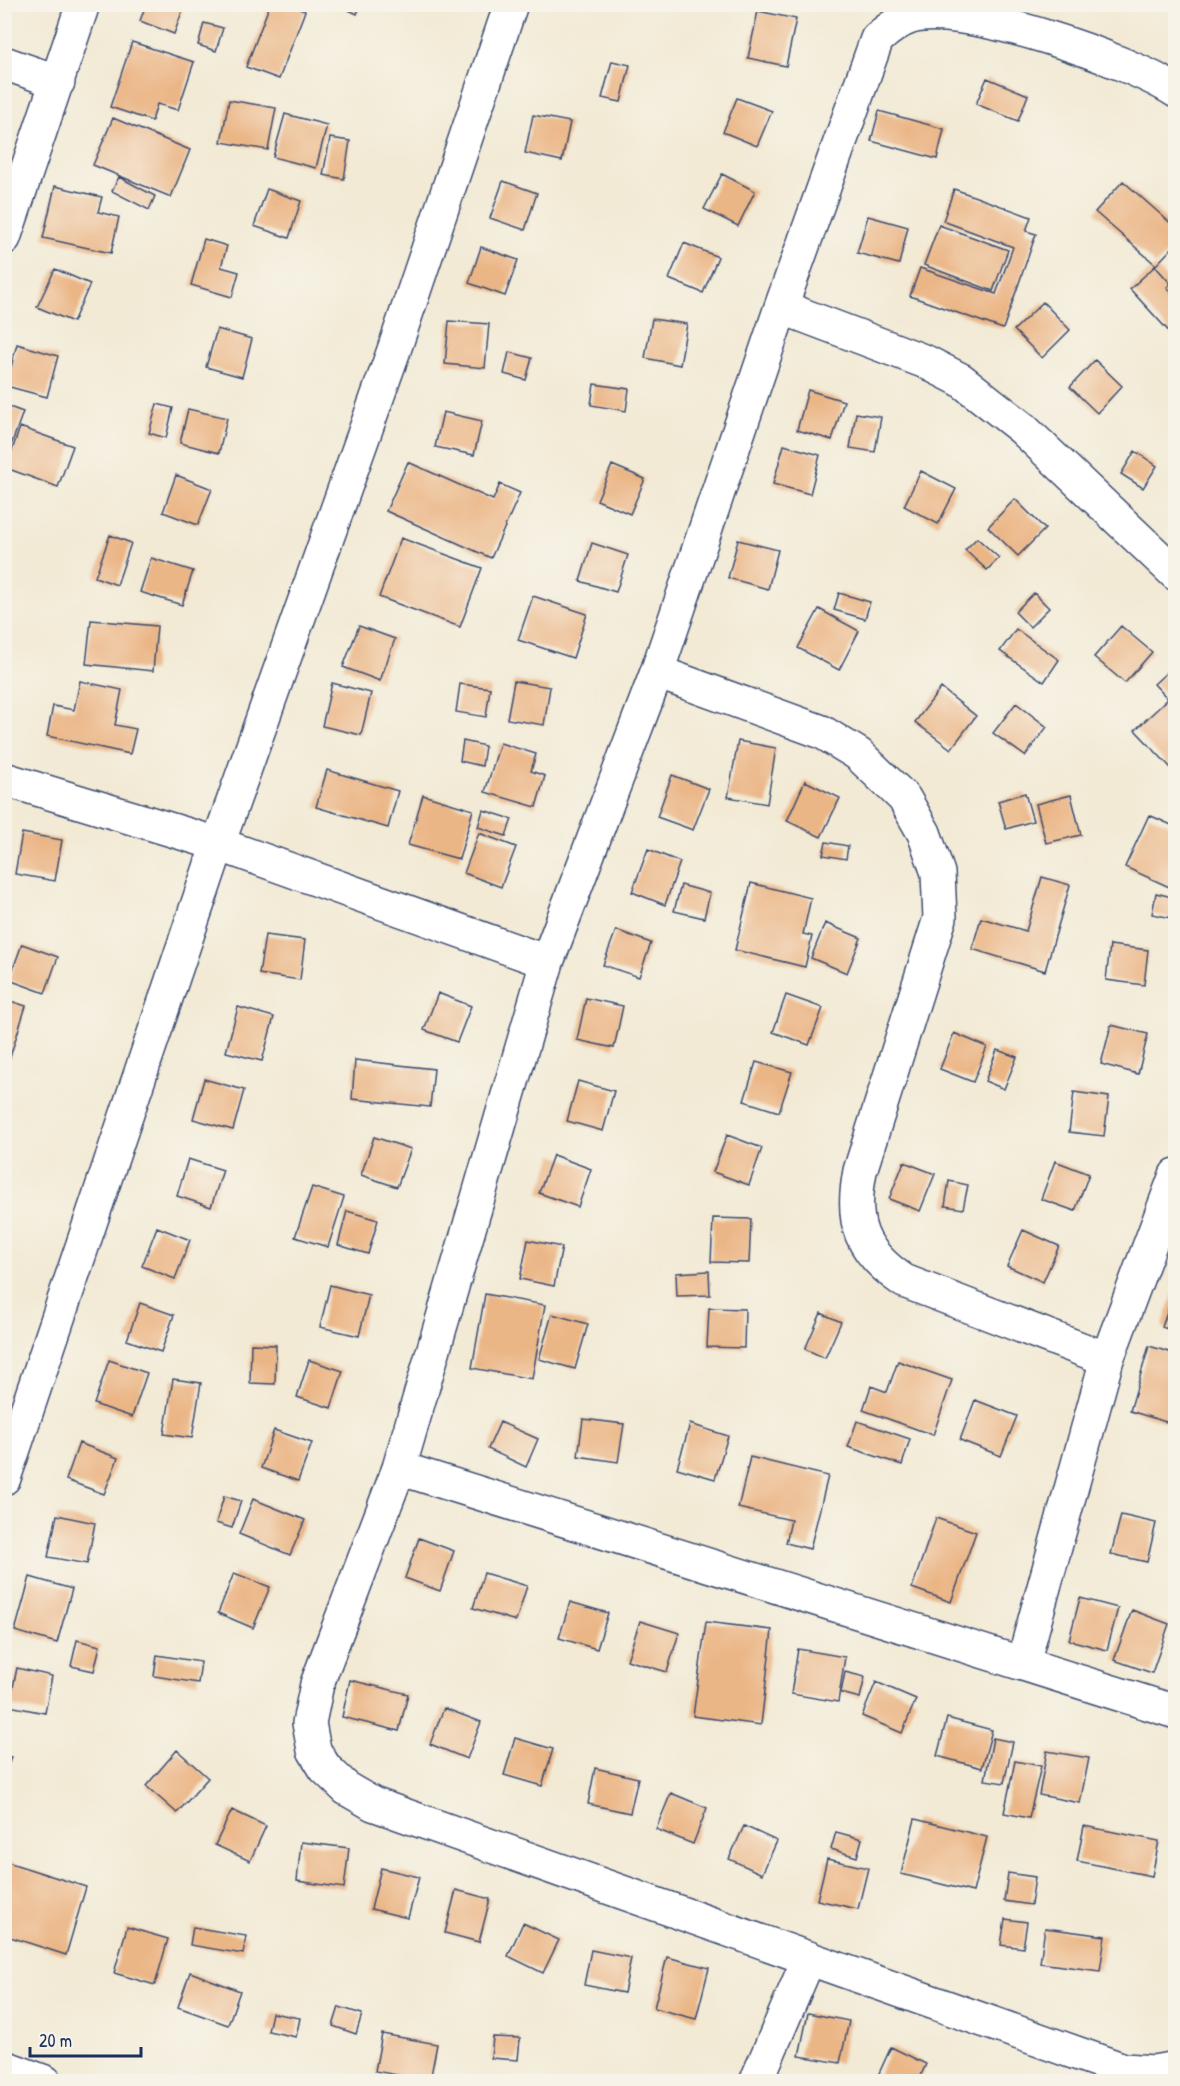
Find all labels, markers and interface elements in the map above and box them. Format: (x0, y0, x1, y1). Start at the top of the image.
scale bar (30, 2020, 141, 2058)
text: 20 m (39, 2028, 72, 2053)

